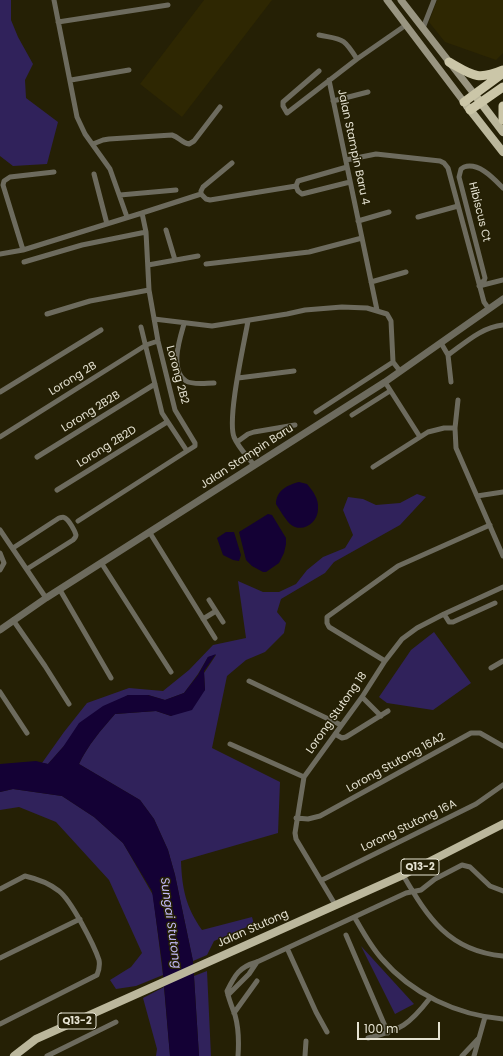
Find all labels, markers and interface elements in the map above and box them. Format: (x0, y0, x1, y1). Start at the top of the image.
street label: Jalan Stampin Baru 4 (334, 88, 372, 206)
street label: Hibiscus Ct (465, 181, 493, 243)
street label: Lorong 2B2 (163, 344, 191, 406)
street label: Lorong 2B (47, 359, 99, 399)
street label: Lorong 2B2B (59, 389, 123, 435)
street label: Jalan Stampin Baru (198, 422, 296, 492)
street label: Lorong 2B2D (75, 424, 139, 470)
street label: Lorong Stutong 18 (304, 670, 370, 756)
street label: Lorong Stutong 16A2 (344, 730, 448, 796)
street label: Lorong Stutong 16A (359, 797, 459, 855)
road number: Q13-2 (401, 859, 439, 875)
water label: Sungai Stutong (156, 876, 184, 970)
street label: Jalan Stutong (215, 907, 291, 951)
road number: Q13-2 (58, 1013, 96, 1029)
scale bar (359, 1014, 442, 1040)
text: 100 m (364, 1020, 398, 1037)

